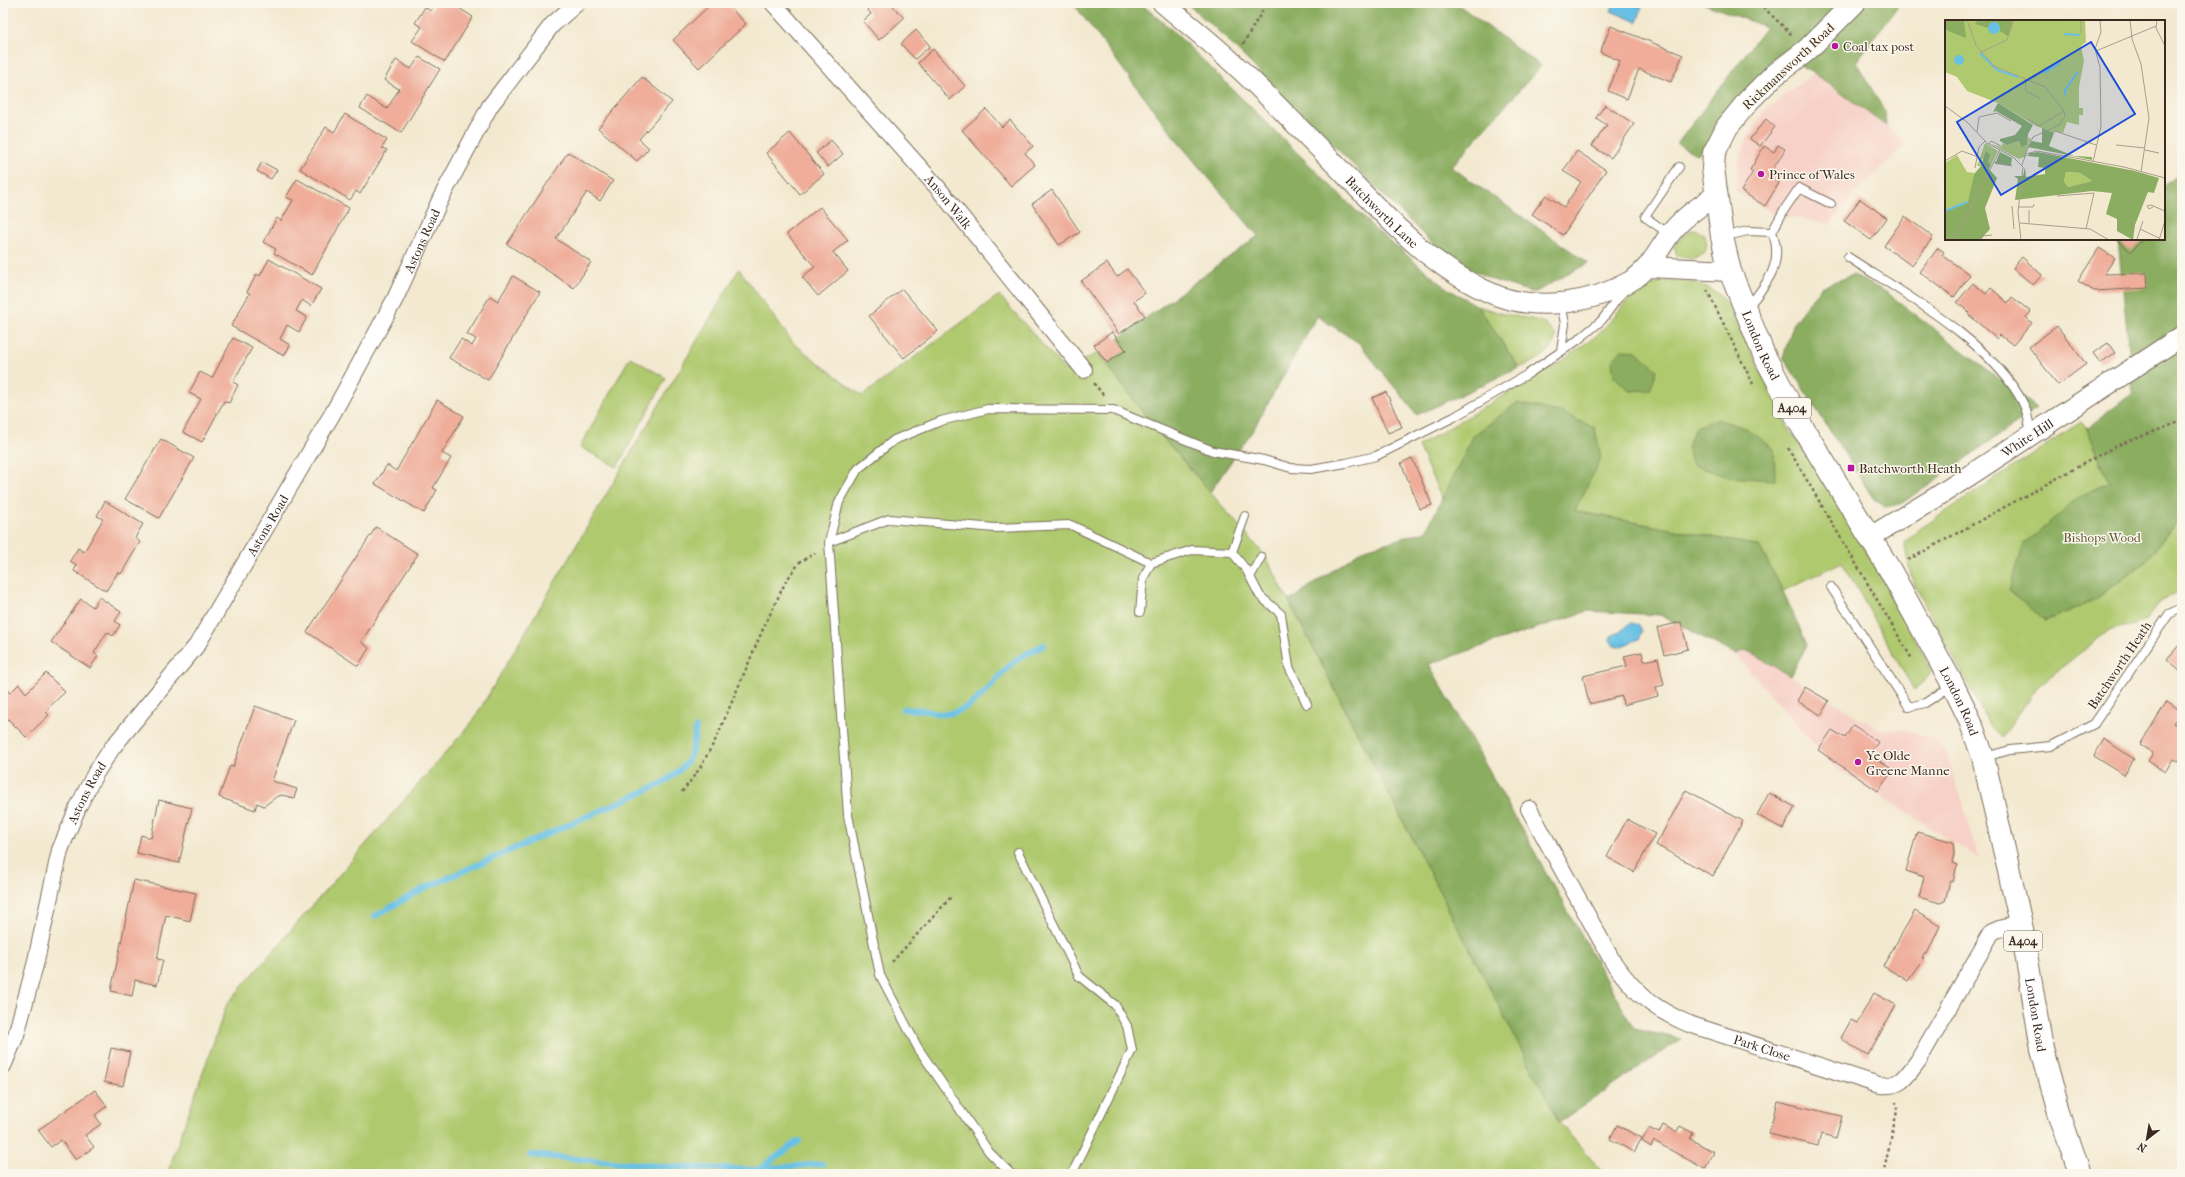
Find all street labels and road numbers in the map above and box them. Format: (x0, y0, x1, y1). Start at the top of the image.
street label: Rickmansworth Road (1739, 19, 1838, 113)
street label: Anson Walk (921, 171, 975, 232)
street label: Batchworth Lane (1342, 173, 1422, 252)
street label: Astons Road (401, 206, 443, 276)
street label: London Road (1739, 308, 1783, 384)
road number: A404 (1773, 398, 1811, 418)
street label: White Hill (1998, 415, 2057, 461)
street label: Astons Road (243, 491, 292, 560)
street label: Batchworth Heath (2085, 618, 2155, 712)
street label: London Road (1936, 664, 1982, 739)
street label: Astons Road (64, 758, 110, 827)
road number: A404 (2004, 931, 2042, 951)
street label: London Road (2022, 977, 2049, 1054)
street label: Park Close (1732, 1032, 1793, 1064)

